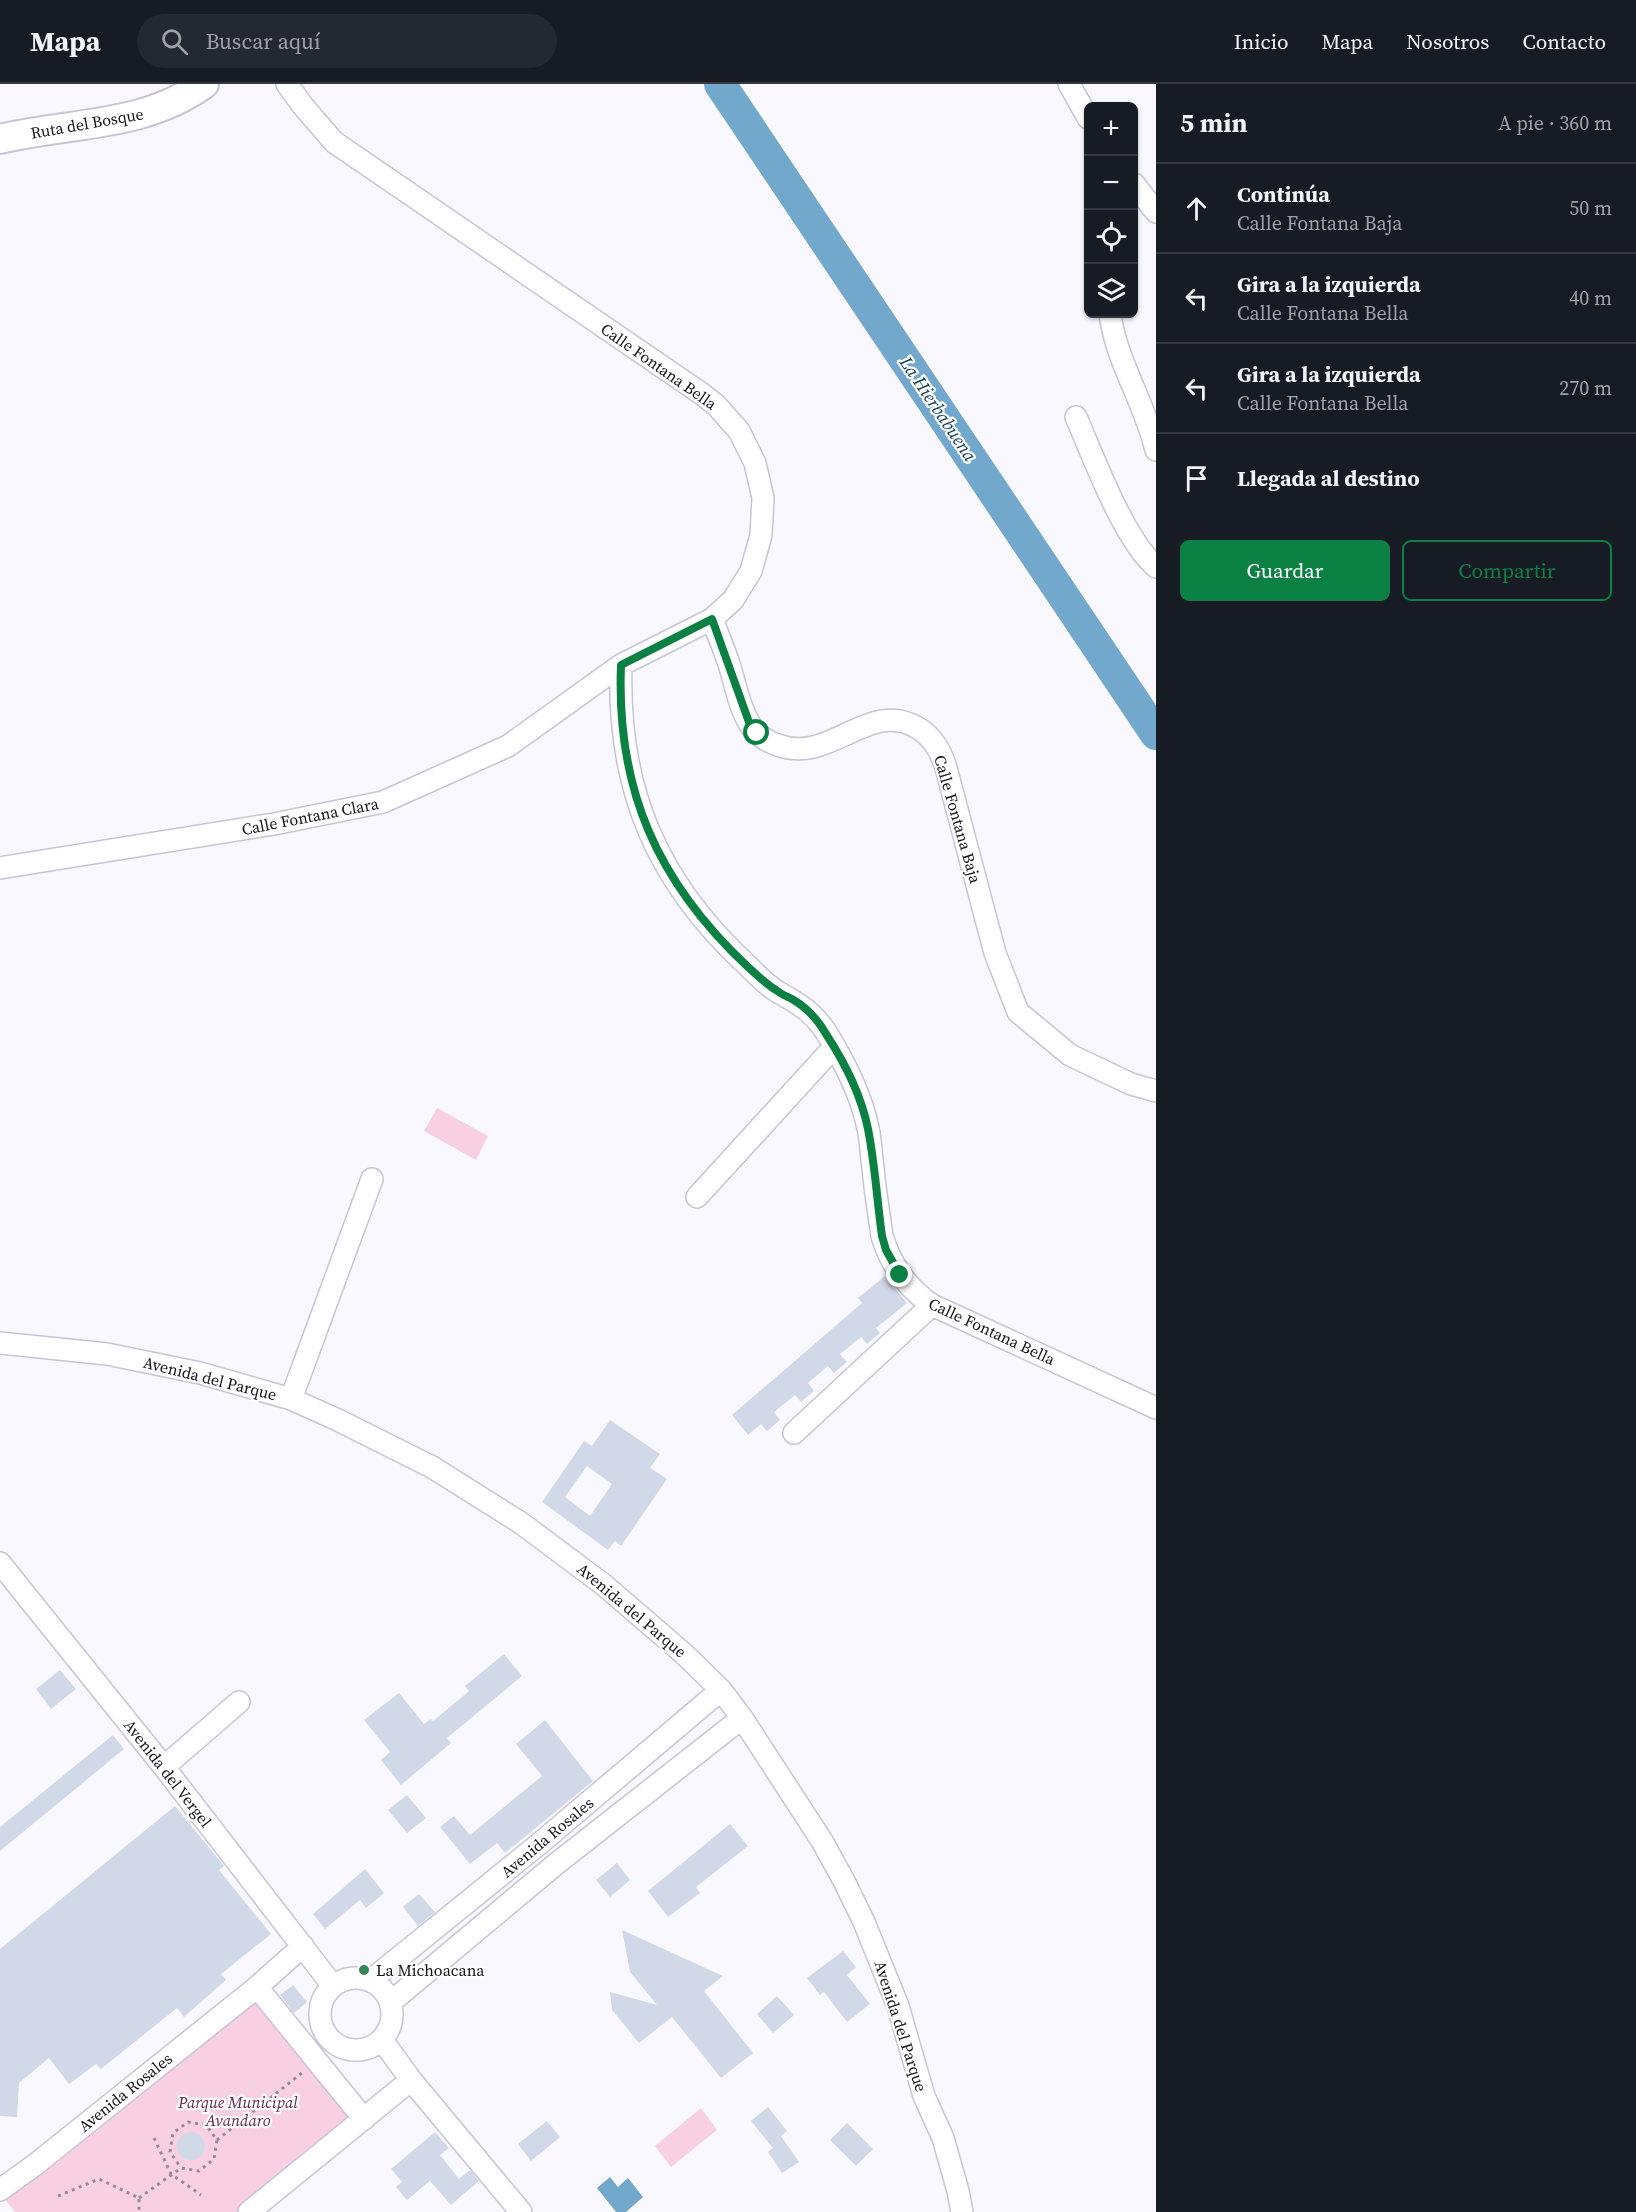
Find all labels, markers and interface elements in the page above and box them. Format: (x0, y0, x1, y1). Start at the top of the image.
search box (137, 14, 557, 68)
text: Mapa (30, 22, 101, 60)
icon: search (158, 25, 191, 58)
text: Buscar aquí (206, 26, 321, 56)
text: Inicio (1234, 27, 1288, 56)
text: Mapa (1321, 27, 1373, 56)
text: Nosotros (1406, 27, 1489, 56)
text: Contacto (1522, 27, 1606, 56)
street label: Ruta del Bosque (29, 102, 145, 144)
map controls (1084, 102, 1138, 318)
button: + (1084, 102, 1138, 156)
text: 5 min (1180, 105, 1247, 141)
text: A pie · 360 m (1498, 109, 1612, 137)
button: − (1084, 156, 1138, 210)
text: Continúa (1237, 179, 1330, 209)
icon: ahead (1180, 192, 1213, 225)
text: 50 m (1569, 194, 1612, 222)
text: Calle Fontana Baja (1237, 209, 1402, 237)
button: locate (1084, 210, 1138, 264)
button: layers (1084, 264, 1138, 318)
text: Gira a la izquierda (1237, 269, 1421, 299)
icon: left (1180, 282, 1213, 315)
text: 40 m (1569, 284, 1612, 312)
text: Calle Fontana Bella (1237, 299, 1408, 327)
street label: Calle Fontana Bella (597, 318, 722, 415)
water label: La Hierbabuena (894, 351, 983, 467)
text: Gira a la izquierda (1237, 359, 1421, 389)
icon: left (1180, 372, 1213, 405)
text: 270 m (1559, 374, 1612, 402)
text: Calle Fontana Bella (1237, 389, 1408, 417)
icon: arrive (1180, 462, 1213, 495)
text: Llegada al destino (1237, 463, 1420, 493)
button: Guardar (1180, 540, 1390, 601)
button: Compartir (1402, 540, 1612, 601)
route start (743, 719, 769, 745)
street label: Calle Fontana Baja (929, 752, 987, 886)
street label: Calle Fontana Clara (240, 792, 381, 840)
route end (886, 1261, 912, 1287)
street label: Calle Fontana Bella (925, 1292, 1060, 1370)
street label: Avenida del Parque (141, 1351, 279, 1405)
street label: Avenida del Parque (573, 1558, 691, 1662)
street label: Avenida del Vergel (119, 1715, 217, 1832)
street label: Avenida Rosales (496, 1792, 598, 1882)
street label: Avenida del Parque (869, 1958, 933, 2094)
place label: La Michoacana (376, 1959, 485, 1981)
marker: La Michoacana (357, 1963, 371, 1977)
street label: Avenida Rosales (73, 2047, 177, 2137)
park label: Parque Municipal Avandaro (177, 2091, 298, 2131)

